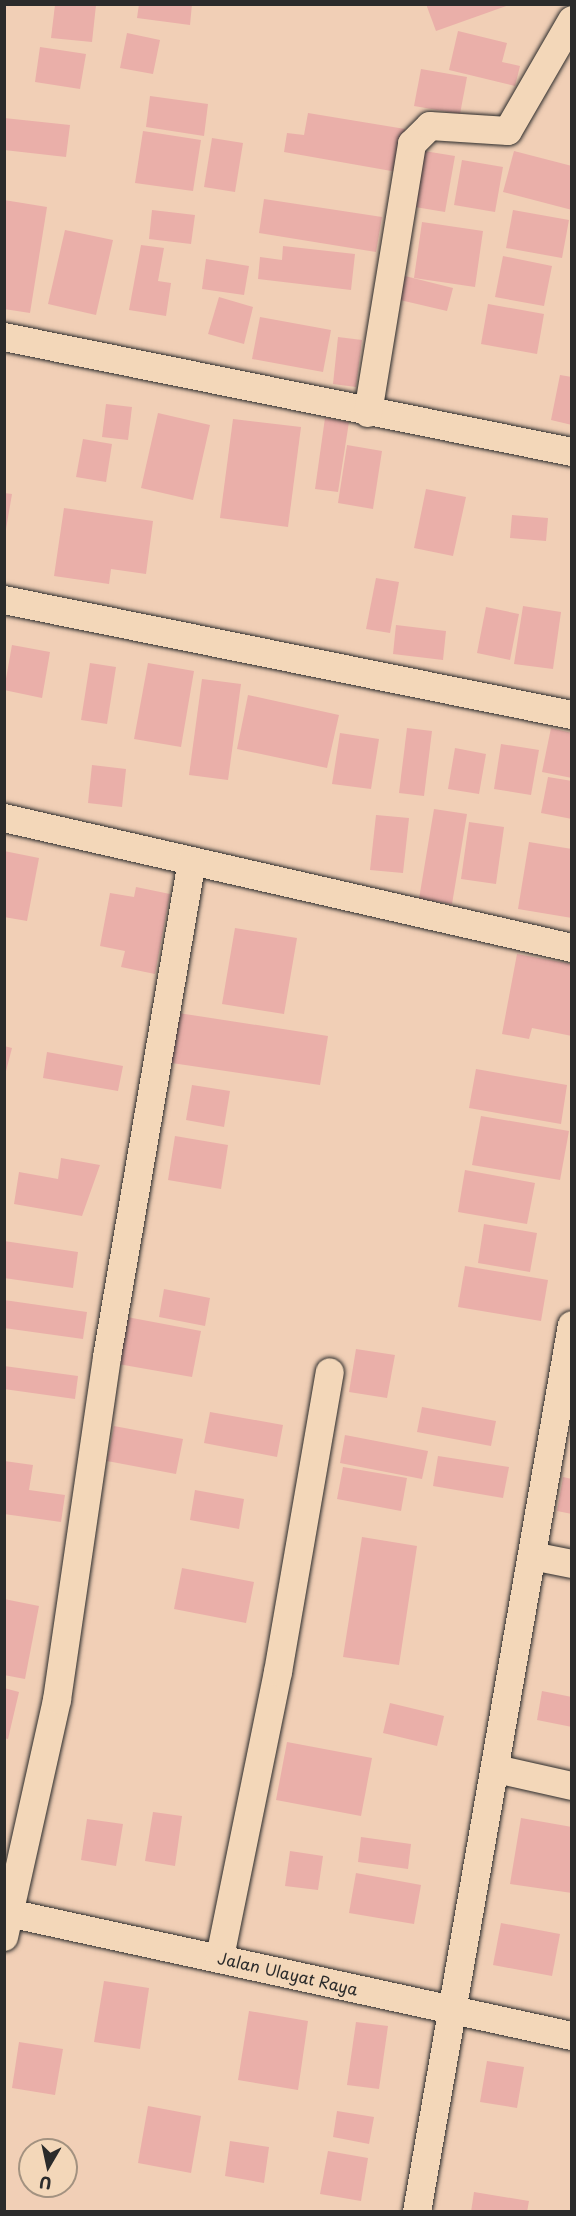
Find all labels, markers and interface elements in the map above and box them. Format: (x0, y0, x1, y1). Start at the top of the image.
street label: Jalan Ulayat Raya (215, 1947, 361, 1999)
north arrow (18, 2138, 78, 2198)
text: U (38, 2171, 53, 2197)

